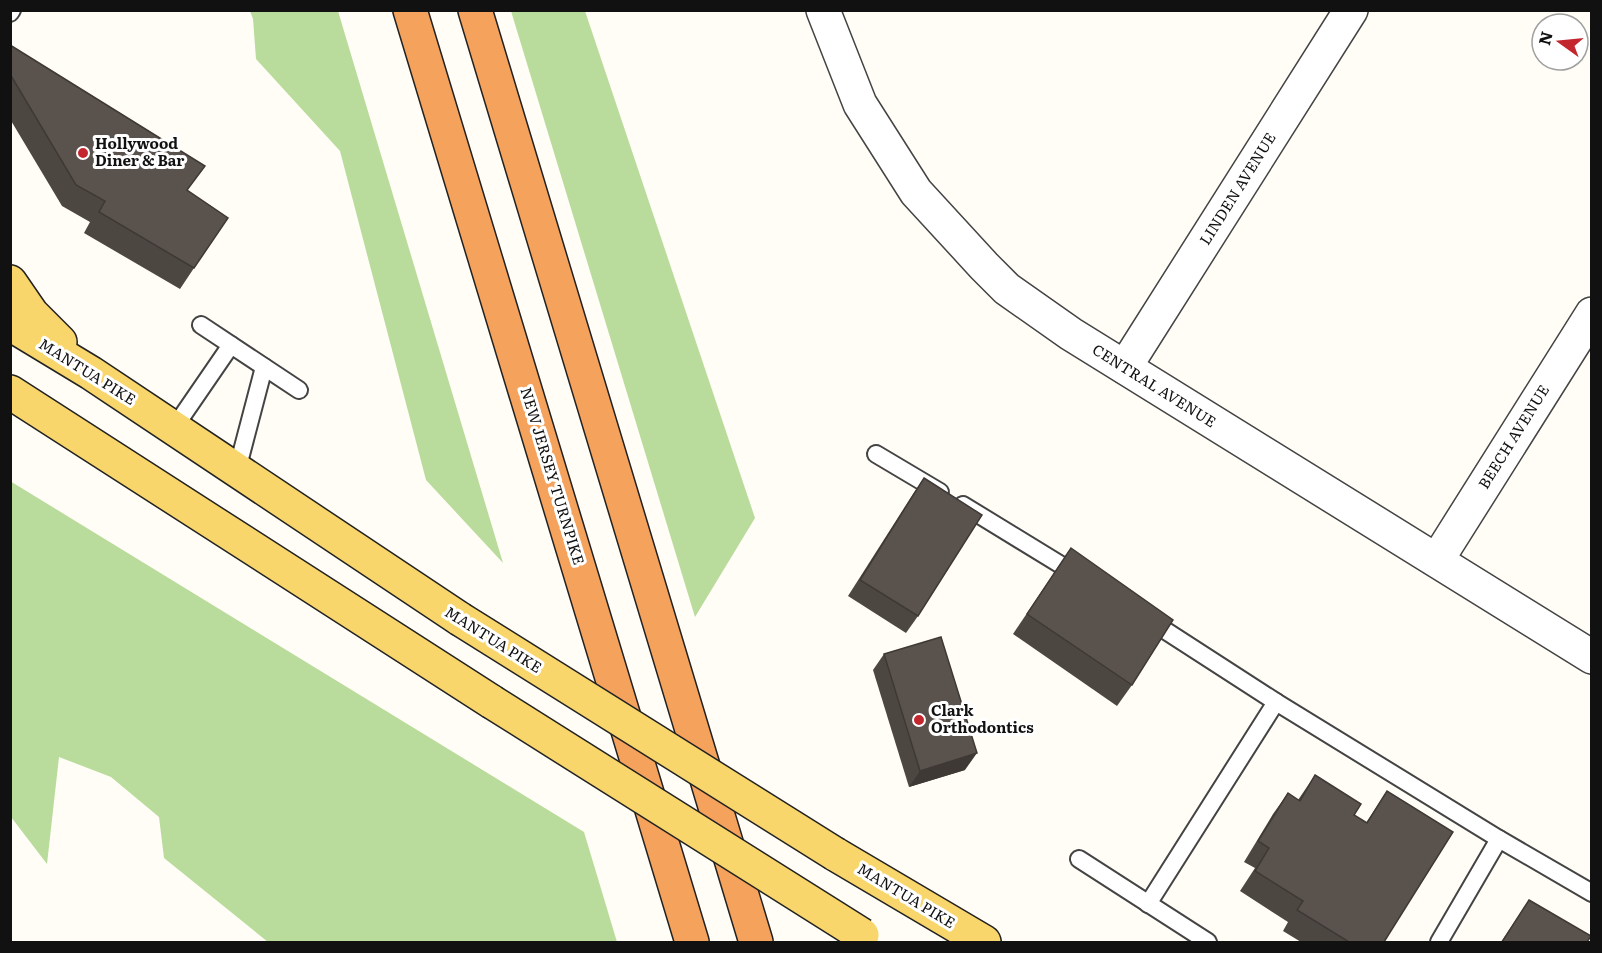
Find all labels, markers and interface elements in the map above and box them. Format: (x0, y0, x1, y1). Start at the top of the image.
north arrow (1530, 12, 1590, 72)
text: N (1531, 28, 1558, 47)
street label: LINDEN AVENUE (1193, 127, 1281, 249)
place label: Hollywood Diner & Bar (95, 131, 184, 171)
marker: Hollywood Diner & Bar (76, 146, 90, 160)
street label: MANTUA PIKE (35, 332, 141, 410)
street label: CENTRAL AVENUE (1088, 337, 1221, 432)
street label: BEECH AVENUE (1471, 380, 1554, 493)
street label: NEW JERSEY TURNPIKE (515, 384, 591, 567)
street label: MANTUA PIKE (441, 600, 547, 678)
place label: Clark Orthodontics (931, 698, 1034, 738)
marker: Clark Orthodontics (912, 713, 926, 727)
street label: MANTUA PIKE (853, 856, 960, 933)

